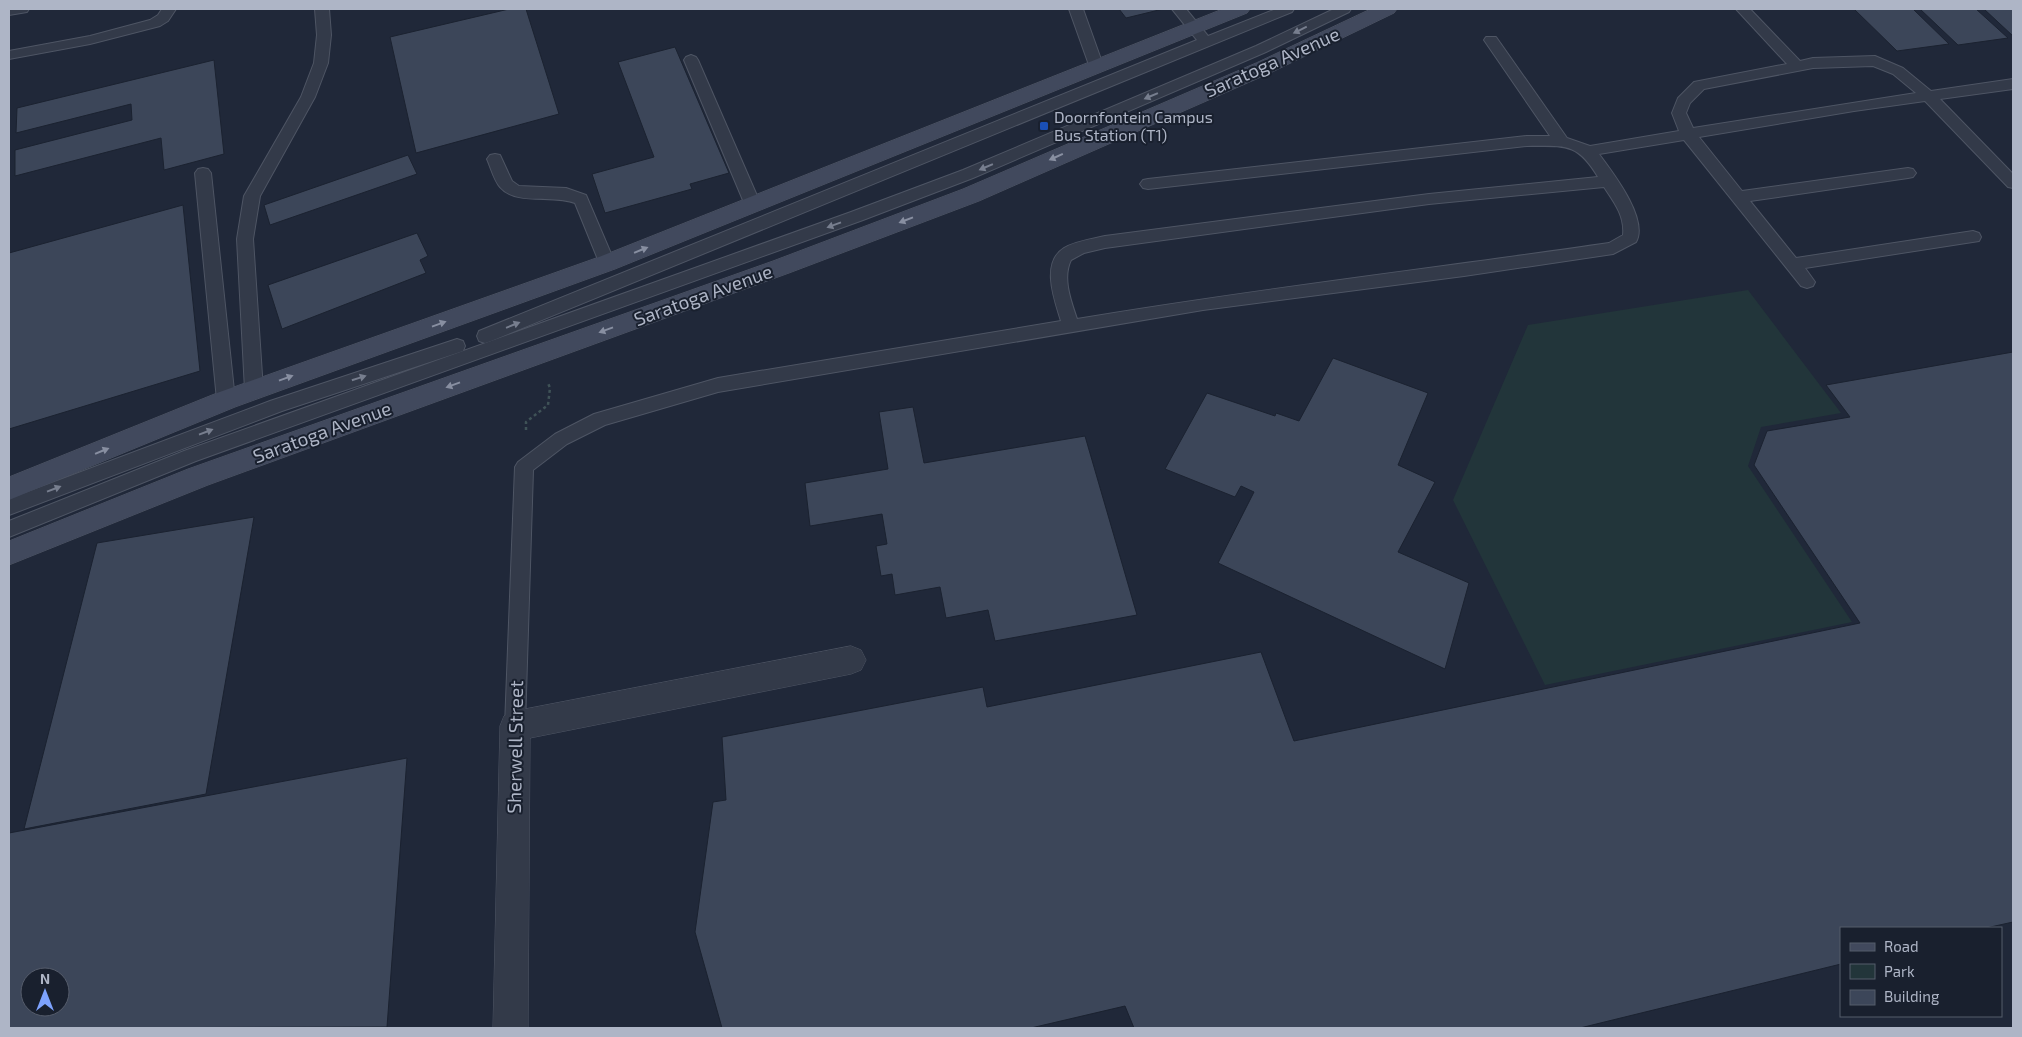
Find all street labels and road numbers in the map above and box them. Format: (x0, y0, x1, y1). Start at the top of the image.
street label: Saratoga Avenue (1201, 21, 1343, 102)
street label: Saratoga Avenue (631, 259, 775, 330)
street label: Saratoga Avenue (250, 396, 394, 467)
street label: Sherwell Street (502, 680, 527, 814)

